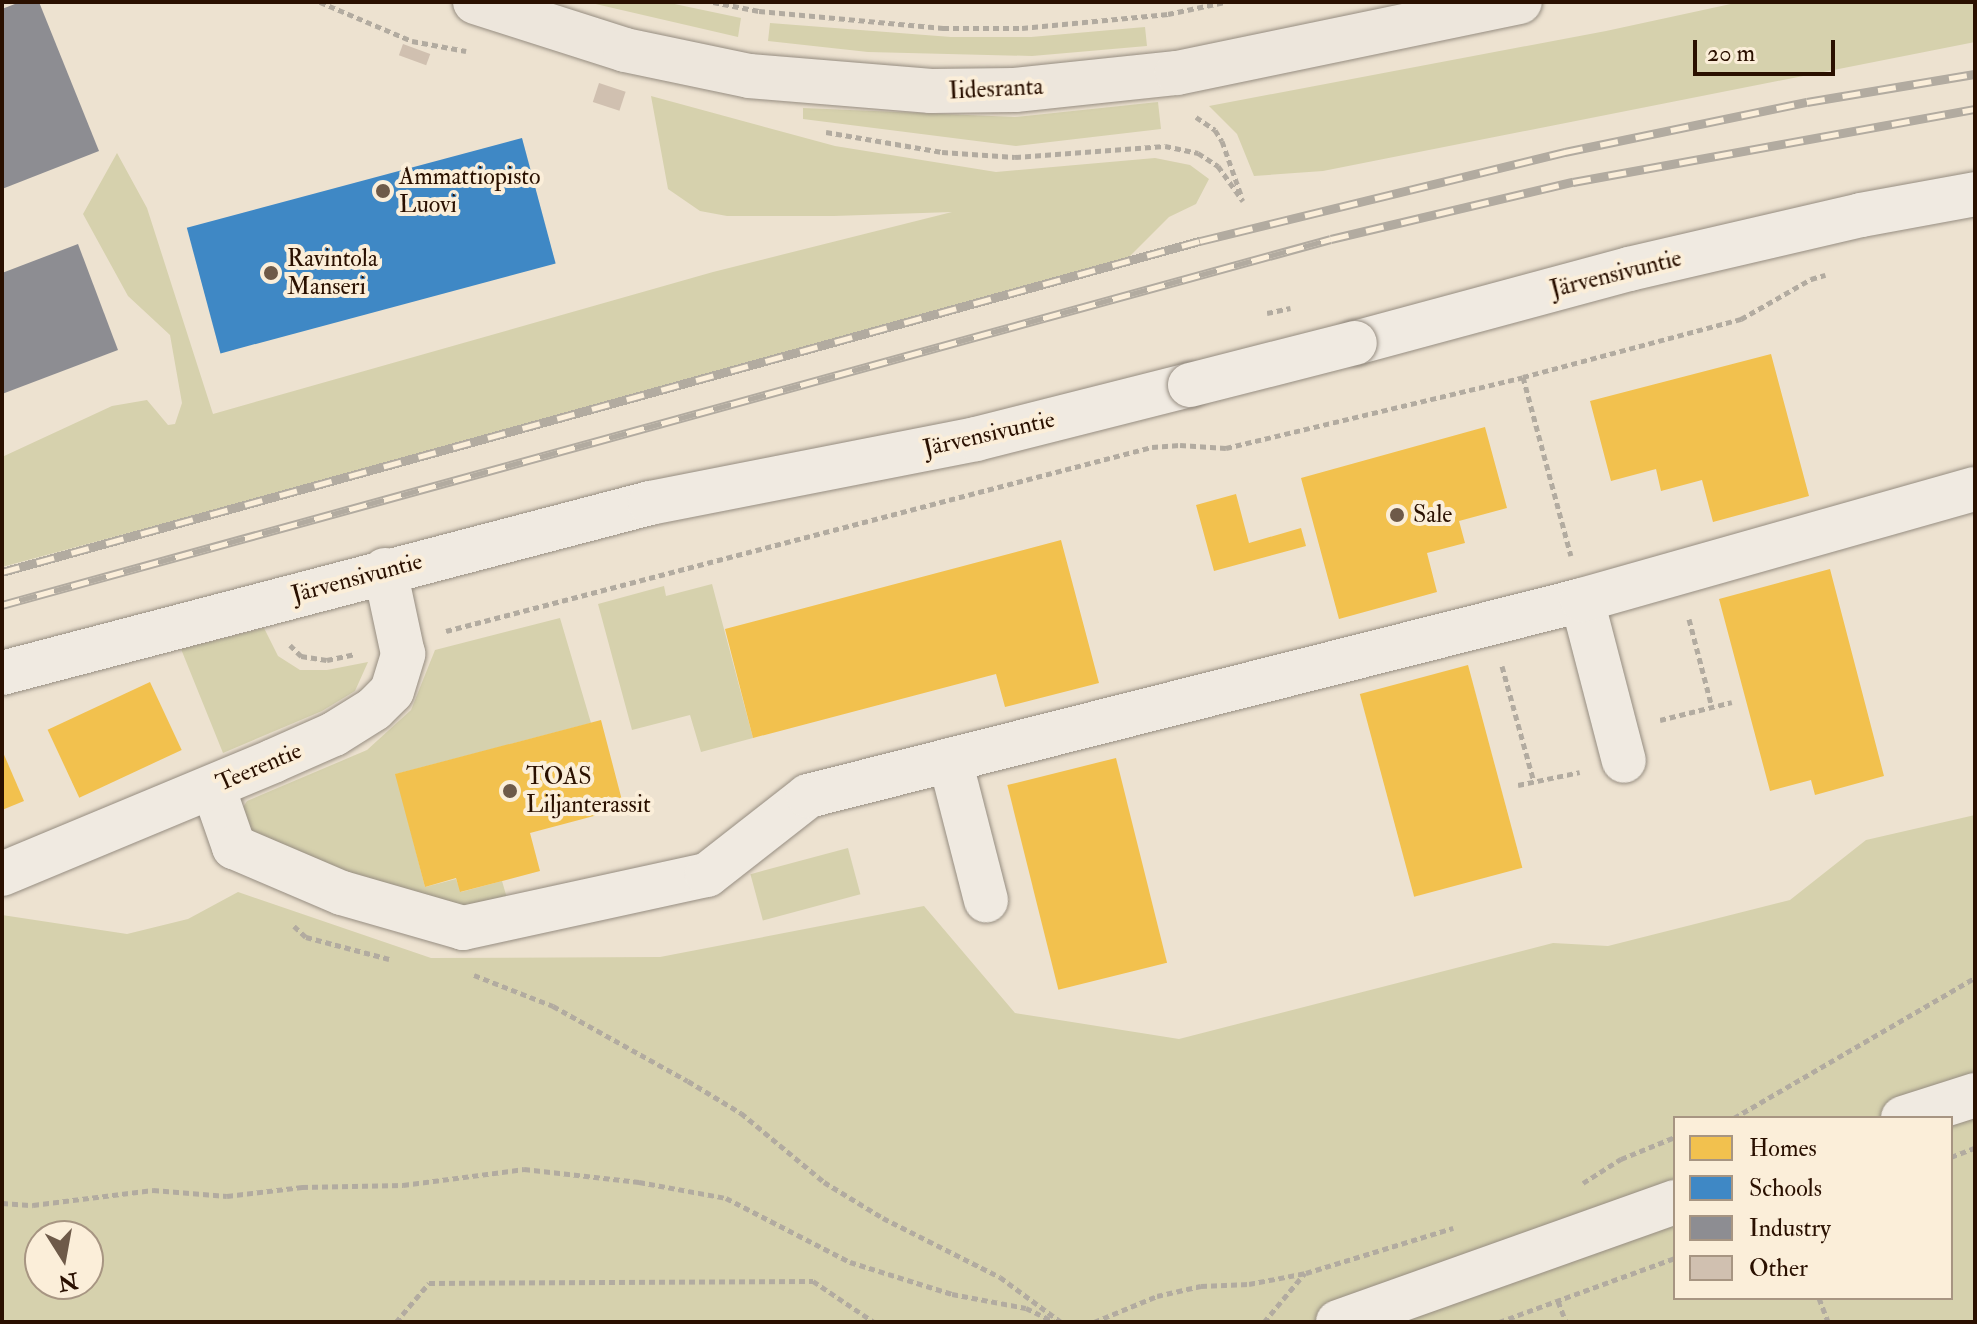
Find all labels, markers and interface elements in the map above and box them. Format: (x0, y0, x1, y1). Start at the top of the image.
scale bar (1697, 24, 1839, 74)
text: 20 m (1707, 38, 1755, 69)
street label: Iidesranta (948, 72, 1044, 106)
place label: Ammattiopisto Luovi (399, 163, 541, 219)
marker: Ammattiopisto Luovi (374, 182, 392, 200)
street label: Järvensivuntie (1547, 244, 1685, 304)
place label: Ravintola Manseri (287, 245, 378, 301)
marker: Ravintola Manseri (262, 264, 280, 282)
street label: Järvensivuntie (920, 405, 1058, 463)
place label: Sale (1413, 501, 1452, 529)
marker: Sale (1388, 506, 1406, 524)
street label: Järvensivuntie (288, 547, 426, 609)
street label: Teerentie (212, 736, 306, 798)
place label: TOAS Liljanterassit (526, 763, 651, 819)
marker: TOAS Liljanterassit (501, 782, 519, 800)
legend (1673, 1116, 1953, 1300)
text: Homes (1749, 1133, 1817, 1164)
text: Schools (1749, 1173, 1822, 1204)
text: Industry (1749, 1213, 1831, 1244)
north arrow (24, 1220, 104, 1300)
text: Other (1749, 1253, 1808, 1284)
text: N (56, 1266, 81, 1297)

